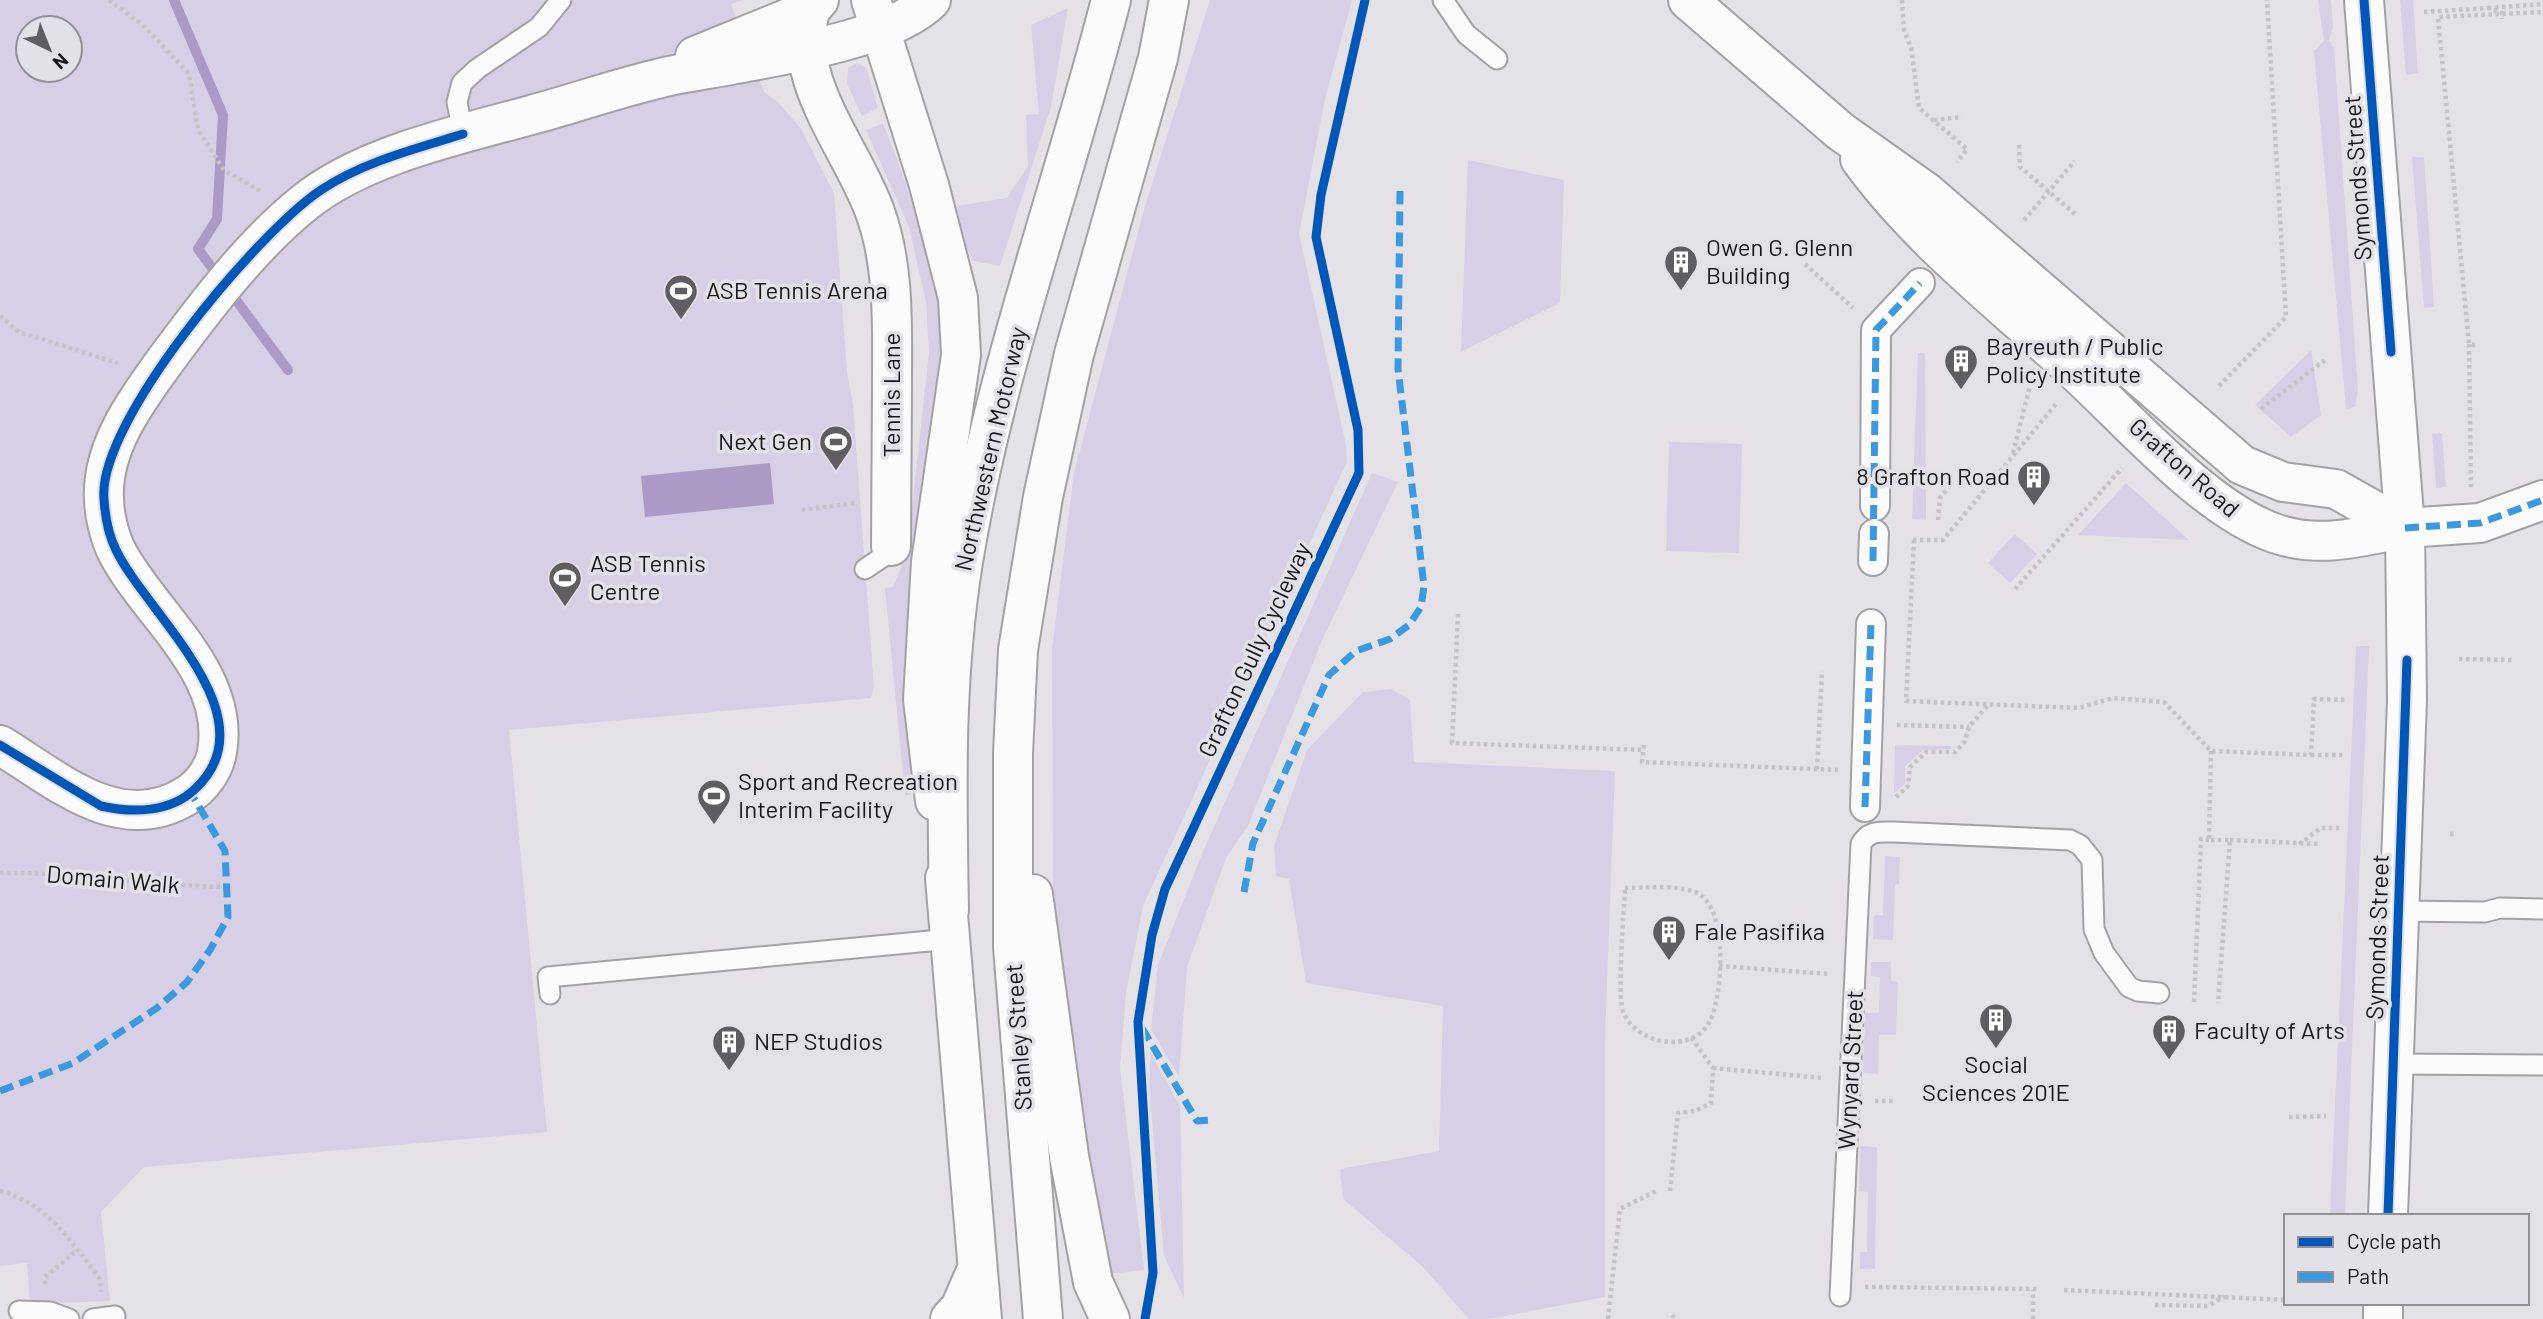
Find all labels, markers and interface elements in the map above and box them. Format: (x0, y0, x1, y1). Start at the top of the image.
north arrow (14, 14, 84, 84)
text: N (48, 49, 73, 75)
street label: Symonds Street (2336, 95, 2377, 262)
place label: Owen G. Glenn Building (1706, 232, 1853, 289)
building icon: Owen G. Glenn Building (1662, 243, 1700, 292)
sports icon: ASB Tennis Arena (662, 272, 700, 321)
place label: ASB Tennis Arena (706, 275, 888, 304)
street label: Northwestern Motorway (947, 324, 1032, 574)
place label: Bayreuth / Public Policy Institute (1986, 331, 2164, 388)
street label: Tennis Lane (876, 333, 905, 457)
building icon: Bayreuth / Public Policy Institute (1942, 342, 1980, 391)
street label: Grafton Road (2124, 411, 2246, 523)
sports icon: Next Gen (817, 423, 855, 472)
place label: Next Gen (718, 426, 812, 455)
building icon: 8 Grafton Road (2015, 458, 2053, 507)
place label: 8 Grafton Road (1856, 461, 2010, 490)
street label: Grafton Gully Cycleway (1191, 537, 1316, 761)
place label: ASB Tennis Centre (590, 548, 706, 605)
sports icon: ASB Tennis Centre (546, 559, 584, 608)
place label: Sport and Recreation Interim Facility (738, 766, 958, 823)
sports icon: Sport and Recreation Interim Facility (695, 777, 733, 826)
street label: Symonds Street (2359, 854, 2394, 1020)
street label: Domain Walk (45, 858, 181, 899)
building icon: Fale Pasifika (1650, 913, 1688, 962)
place label: Fale Pasifika (1694, 916, 1825, 945)
street label: Stanley Street (998, 963, 1037, 1112)
street label: Wynyard Street (1831, 989, 1868, 1150)
building icon: Social Sciences 201E (1977, 1001, 2015, 1050)
building icon: Faculty of Arts (2150, 1012, 2188, 1061)
place label: Faculty of Arts (2194, 1015, 2345, 1044)
building icon: NEP Studios (710, 1023, 748, 1072)
place label: NEP Studios (754, 1026, 883, 1055)
place label: Social Sciences 201E (1922, 1049, 2070, 1106)
legend (2284, 1214, 2529, 1305)
text: Cycle path (2347, 1228, 2441, 1253)
text: Path (2347, 1263, 2389, 1288)

